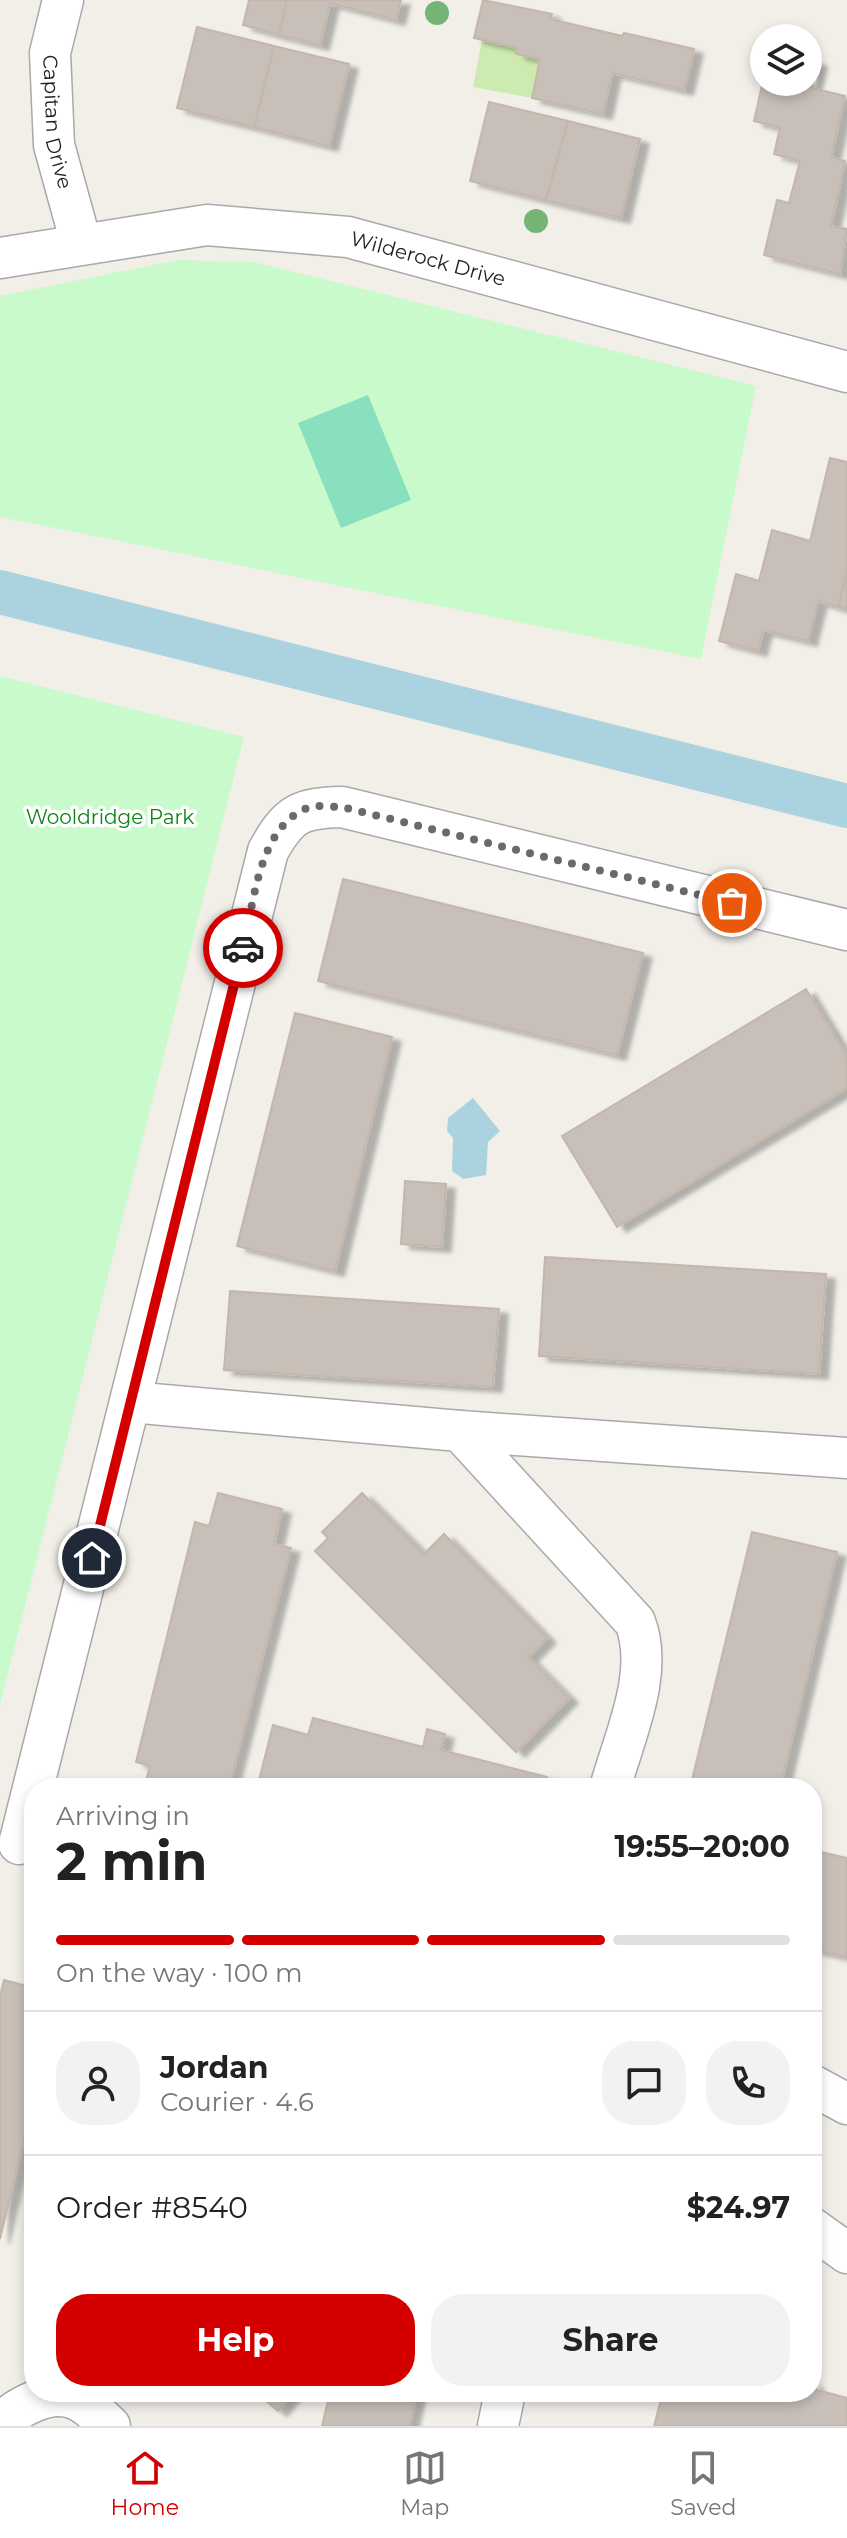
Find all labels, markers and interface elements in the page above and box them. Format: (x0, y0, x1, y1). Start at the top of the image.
map controls (750, 24, 822, 96)
button: layers (750, 24, 822, 96)
street label: Capitan Drive (38, 54, 78, 192)
street label: Wilderock Drive (348, 226, 508, 291)
park label: Wooldridge Park (26, 805, 194, 829)
pin (698, 869, 766, 937)
icon: bag (710, 881, 754, 925)
courier (203, 908, 283, 988)
icon: car (221, 926, 265, 970)
pin (58, 1524, 126, 1592)
icon: home (70, 1536, 114, 1580)
text: Arriving in (56, 1800, 190, 1832)
text: 19:55–20:00 (615, 1828, 790, 1865)
text: 2 min (56, 1830, 208, 1893)
text: On the way · 100 m (56, 1957, 303, 1989)
button: person (56, 2041, 140, 2125)
button: chat (602, 2041, 686, 2125)
button: phone (706, 2041, 790, 2125)
text: Jordan (160, 2049, 269, 2086)
text: Courier · 4.6 (160, 2086, 314, 2118)
text: Order #8540 (56, 2189, 248, 2226)
text: $24.97 (687, 2189, 790, 2226)
button: Help (56, 2294, 415, 2386)
button: Share (431, 2294, 790, 2386)
tab: Home (111, 2446, 179, 2521)
tab: Map (400, 2446, 449, 2521)
tab: Saved (670, 2446, 736, 2521)

